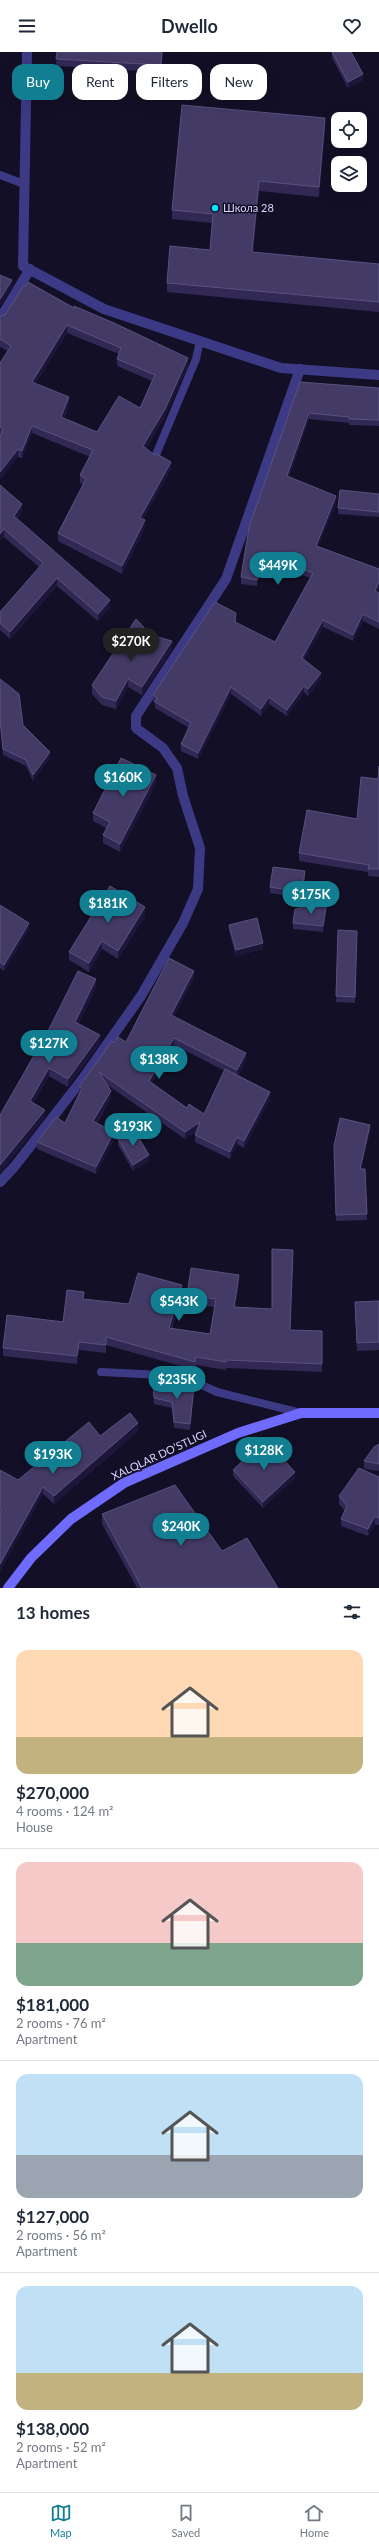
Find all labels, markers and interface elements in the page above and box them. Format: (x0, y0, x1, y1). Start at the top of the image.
icon: menu (16, 15, 38, 37)
text: Dwello (161, 15, 218, 37)
icon: heart (341, 15, 363, 37)
chip: Buy (12, 64, 64, 100)
chip: Rent (72, 64, 128, 100)
chip: Filters (136, 64, 202, 100)
chip: New (210, 64, 267, 100)
map controls (331, 112, 367, 192)
button: locate (331, 112, 367, 148)
button: layers (331, 156, 367, 192)
place label: Школа 28 (223, 201, 274, 214)
marker: Школа 28 (210, 203, 220, 213)
pin: $449K (250, 552, 306, 586)
text: $449K (258, 557, 298, 573)
pin: $270K (103, 628, 159, 662)
text: $270K (111, 633, 151, 649)
pin: $160K (95, 764, 151, 798)
text: $160K (103, 769, 143, 785)
pin: $175K (283, 881, 339, 915)
text: $175K (291, 886, 331, 902)
pin: $181K (80, 890, 136, 924)
text: $181K (88, 895, 128, 911)
pin: $127K (21, 1030, 77, 1064)
text: $127K (29, 1035, 69, 1051)
pin: $138K (131, 1046, 187, 1080)
text: $138K (139, 1051, 179, 1067)
pin: $193K (105, 1113, 161, 1147)
text: $193K (113, 1118, 153, 1134)
pin: $543K (151, 1288, 207, 1322)
text: $543K (159, 1293, 199, 1309)
pin: $235K (149, 1366, 205, 1400)
text: $235K (157, 1371, 197, 1387)
street label: XALQLAR DO’STLIGI (109, 1427, 208, 1482)
pin: $128K (236, 1437, 292, 1471)
pin: $193K (25, 1441, 81, 1475)
text: $128K (244, 1442, 284, 1458)
text: $193K (33, 1446, 73, 1462)
pin: $240K (153, 1513, 209, 1547)
text: $240K (161, 1518, 201, 1534)
icon: filters (341, 1601, 363, 1623)
text: 13 homes (16, 1602, 90, 1623)
icon: home (154, 1676, 226, 1748)
text: $270,000 (16, 1782, 89, 1803)
text: 4 rooms · 124 m² (16, 1803, 113, 1819)
text: House (16, 1819, 53, 1835)
icon: home (154, 1888, 226, 1960)
text: $181,000 (16, 1994, 89, 2015)
text: 2 rooms · 76 m² (16, 2015, 106, 2031)
text: Apartment (16, 2031, 77, 2047)
icon: home (154, 2100, 226, 2172)
text: $127,000 (16, 2206, 89, 2227)
text: 2 rooms · 56 m² (16, 2227, 106, 2243)
text: Apartment (16, 2243, 77, 2259)
icon: home (154, 2312, 226, 2384)
text: $138,000 (16, 2418, 89, 2439)
text: 2 rooms · 52 m² (16, 2439, 106, 2455)
text: Apartment (16, 2455, 77, 2471)
tab: Map (50, 2502, 72, 2539)
tab: Saved (171, 2502, 200, 2539)
tab: Home (300, 2502, 329, 2539)

